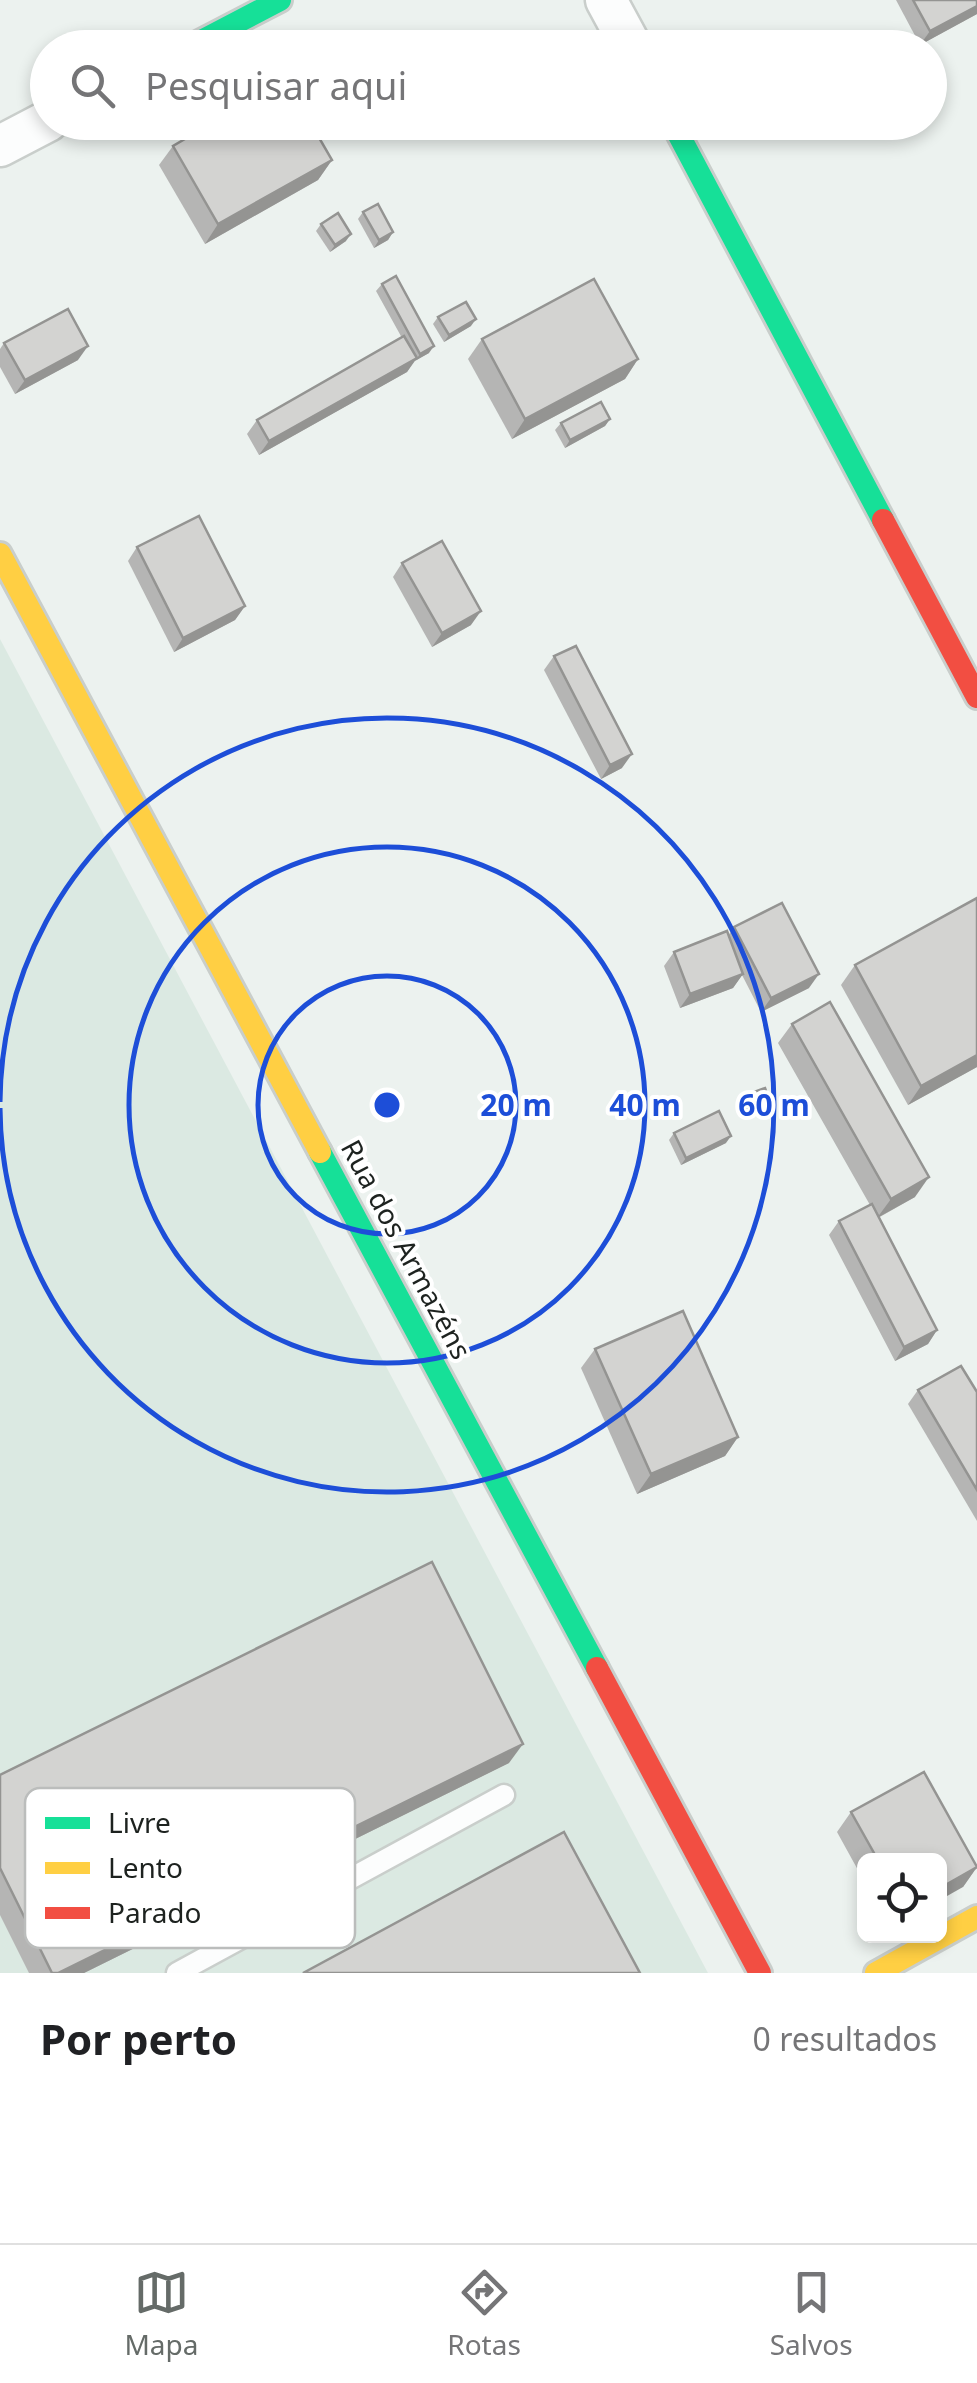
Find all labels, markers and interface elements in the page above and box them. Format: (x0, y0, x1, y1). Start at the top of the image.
search box (30, 30, 947, 140)
icon: search (65, 58, 120, 113)
text: Pesquisar aqui (145, 59, 407, 111)
text: 20 m (480, 1084, 552, 1125)
text: 40 m (609, 1084, 681, 1125)
text: 60 m (738, 1084, 810, 1125)
centre of rings (369, 1087, 405, 1123)
street label: Rua dos Armazéns (333, 1133, 481, 1365)
legend (25, 1788, 355, 1948)
text: Livre (108, 1803, 171, 1841)
text: Lento (108, 1848, 183, 1886)
map controls (857, 1853, 947, 1943)
button: locate (857, 1853, 947, 1943)
text: Parado (108, 1893, 202, 1931)
text: Por perto (40, 2010, 237, 2067)
text: 0 resultados (753, 2017, 937, 2060)
tab: Mapa (124, 2265, 198, 2363)
tab: Rotas (447, 2265, 521, 2363)
tab: Salvos (770, 2265, 853, 2363)

